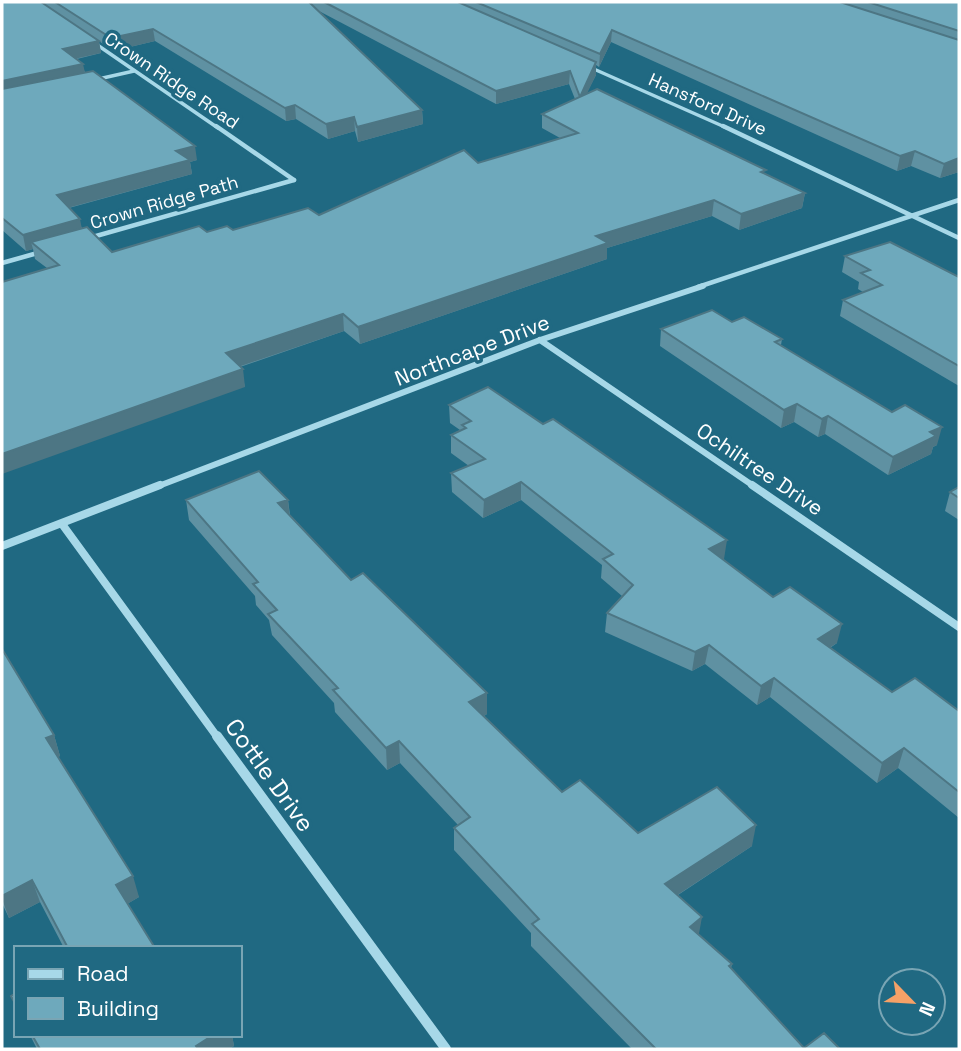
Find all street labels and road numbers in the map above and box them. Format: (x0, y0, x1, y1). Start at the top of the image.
street label: Crown Ridge Road (100, 26, 244, 134)
street label: Hansford Drive (645, 68, 771, 140)
street label: Crown Ridge Path (87, 170, 241, 234)
street label: Northcape Drive (391, 308, 553, 392)
street label: Ochiltree Drive (691, 417, 829, 521)
street label: Cottle Drive (218, 712, 322, 838)

